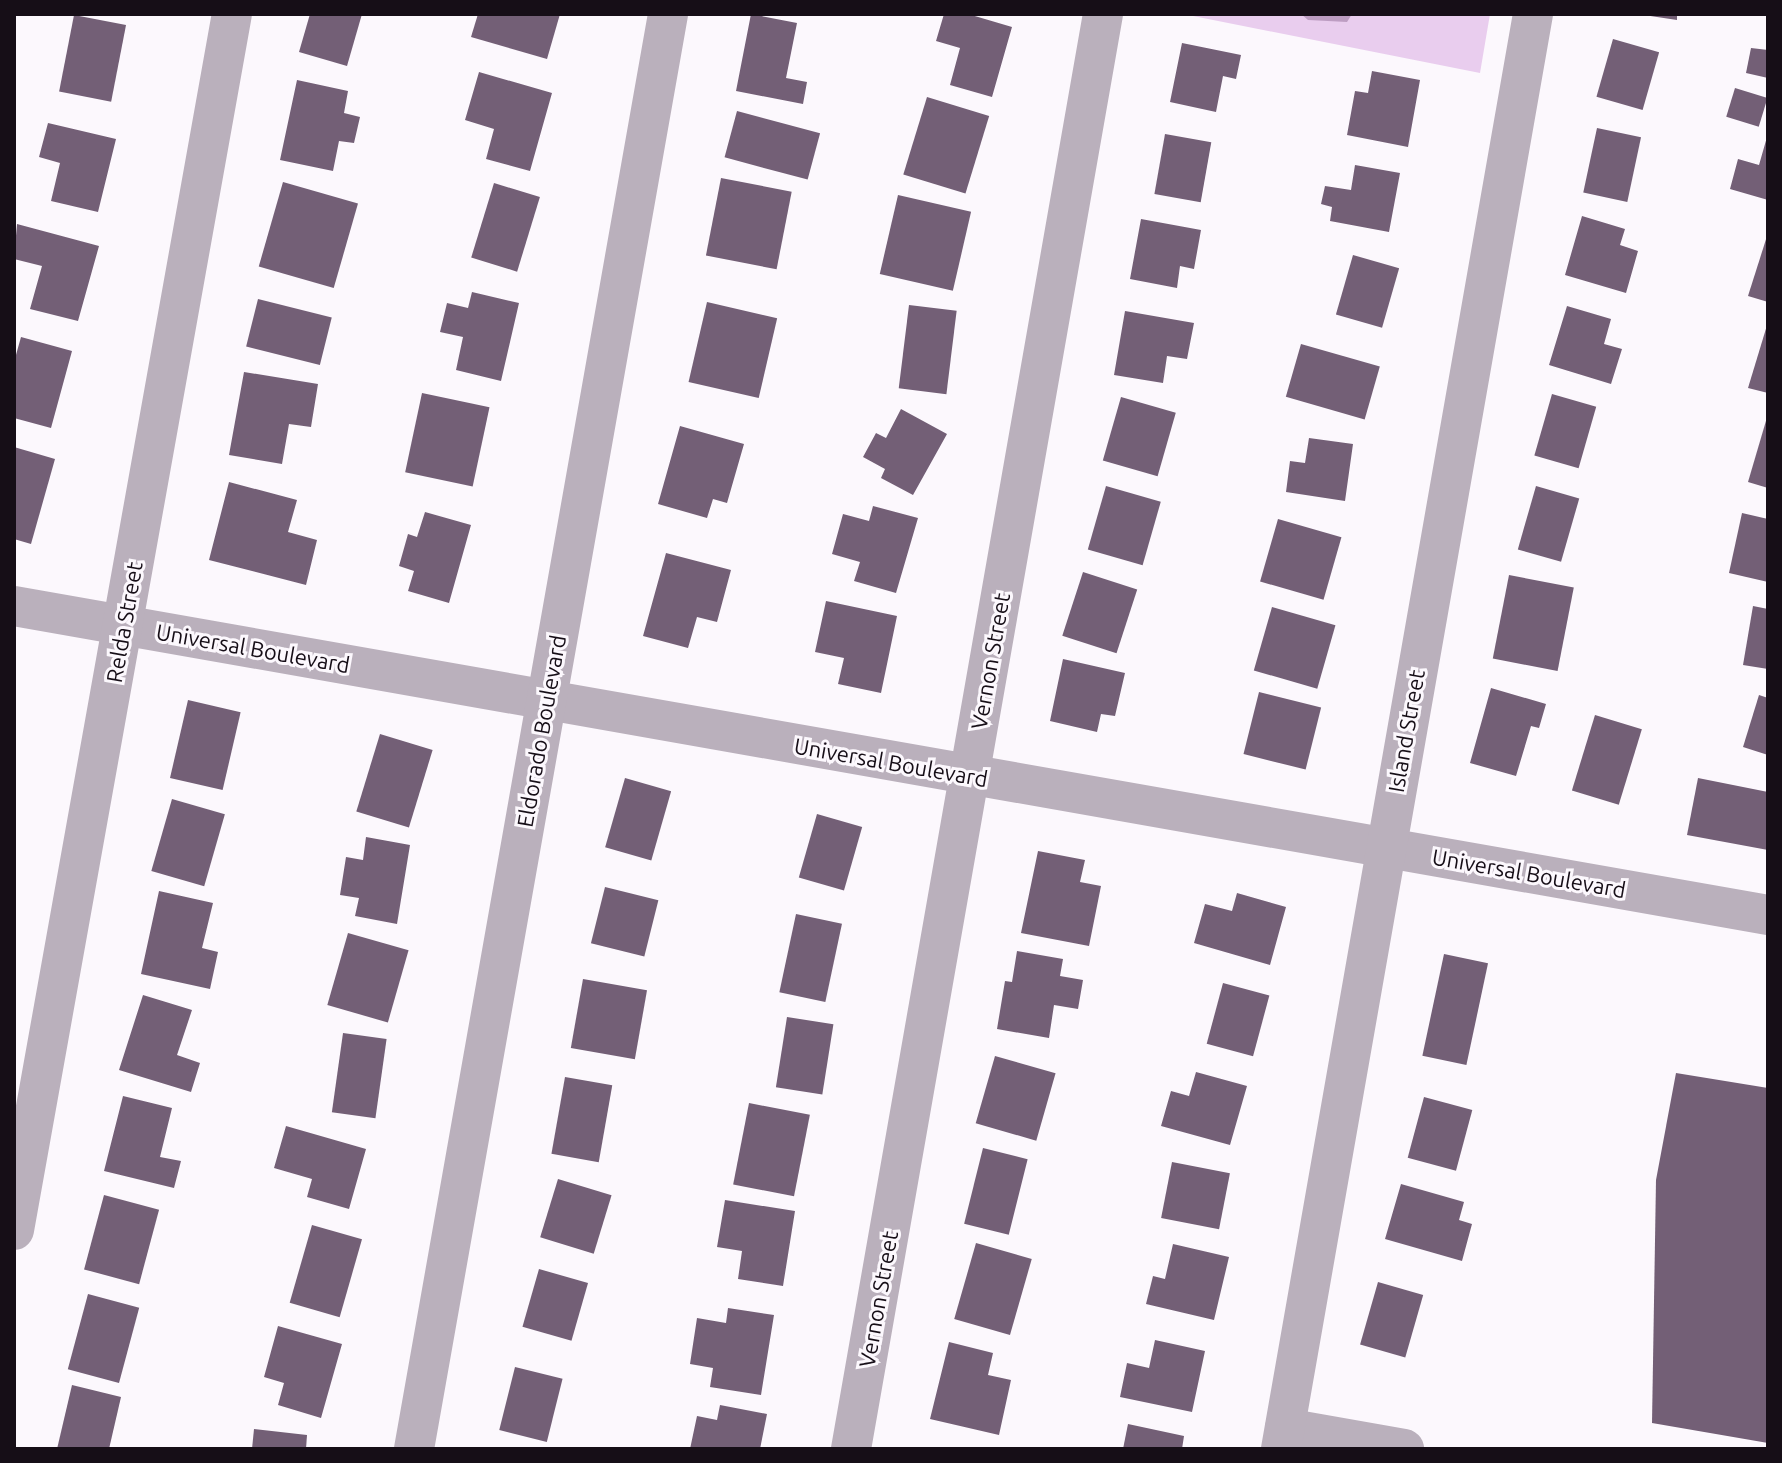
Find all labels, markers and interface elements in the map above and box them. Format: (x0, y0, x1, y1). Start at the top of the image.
street label: Relda Street (100, 560, 148, 684)
street label: Vernon Street (965, 591, 1015, 731)
street label: Universal Boulevard (154, 618, 352, 678)
street label: Eldorado Boulevard (511, 633, 571, 829)
street label: Island Street (1382, 668, 1430, 794)
street label: Universal Boulevard (792, 732, 990, 792)
street label: Universal Boulevard (1430, 843, 1628, 903)
street label: Vernon Street (853, 1229, 903, 1369)

